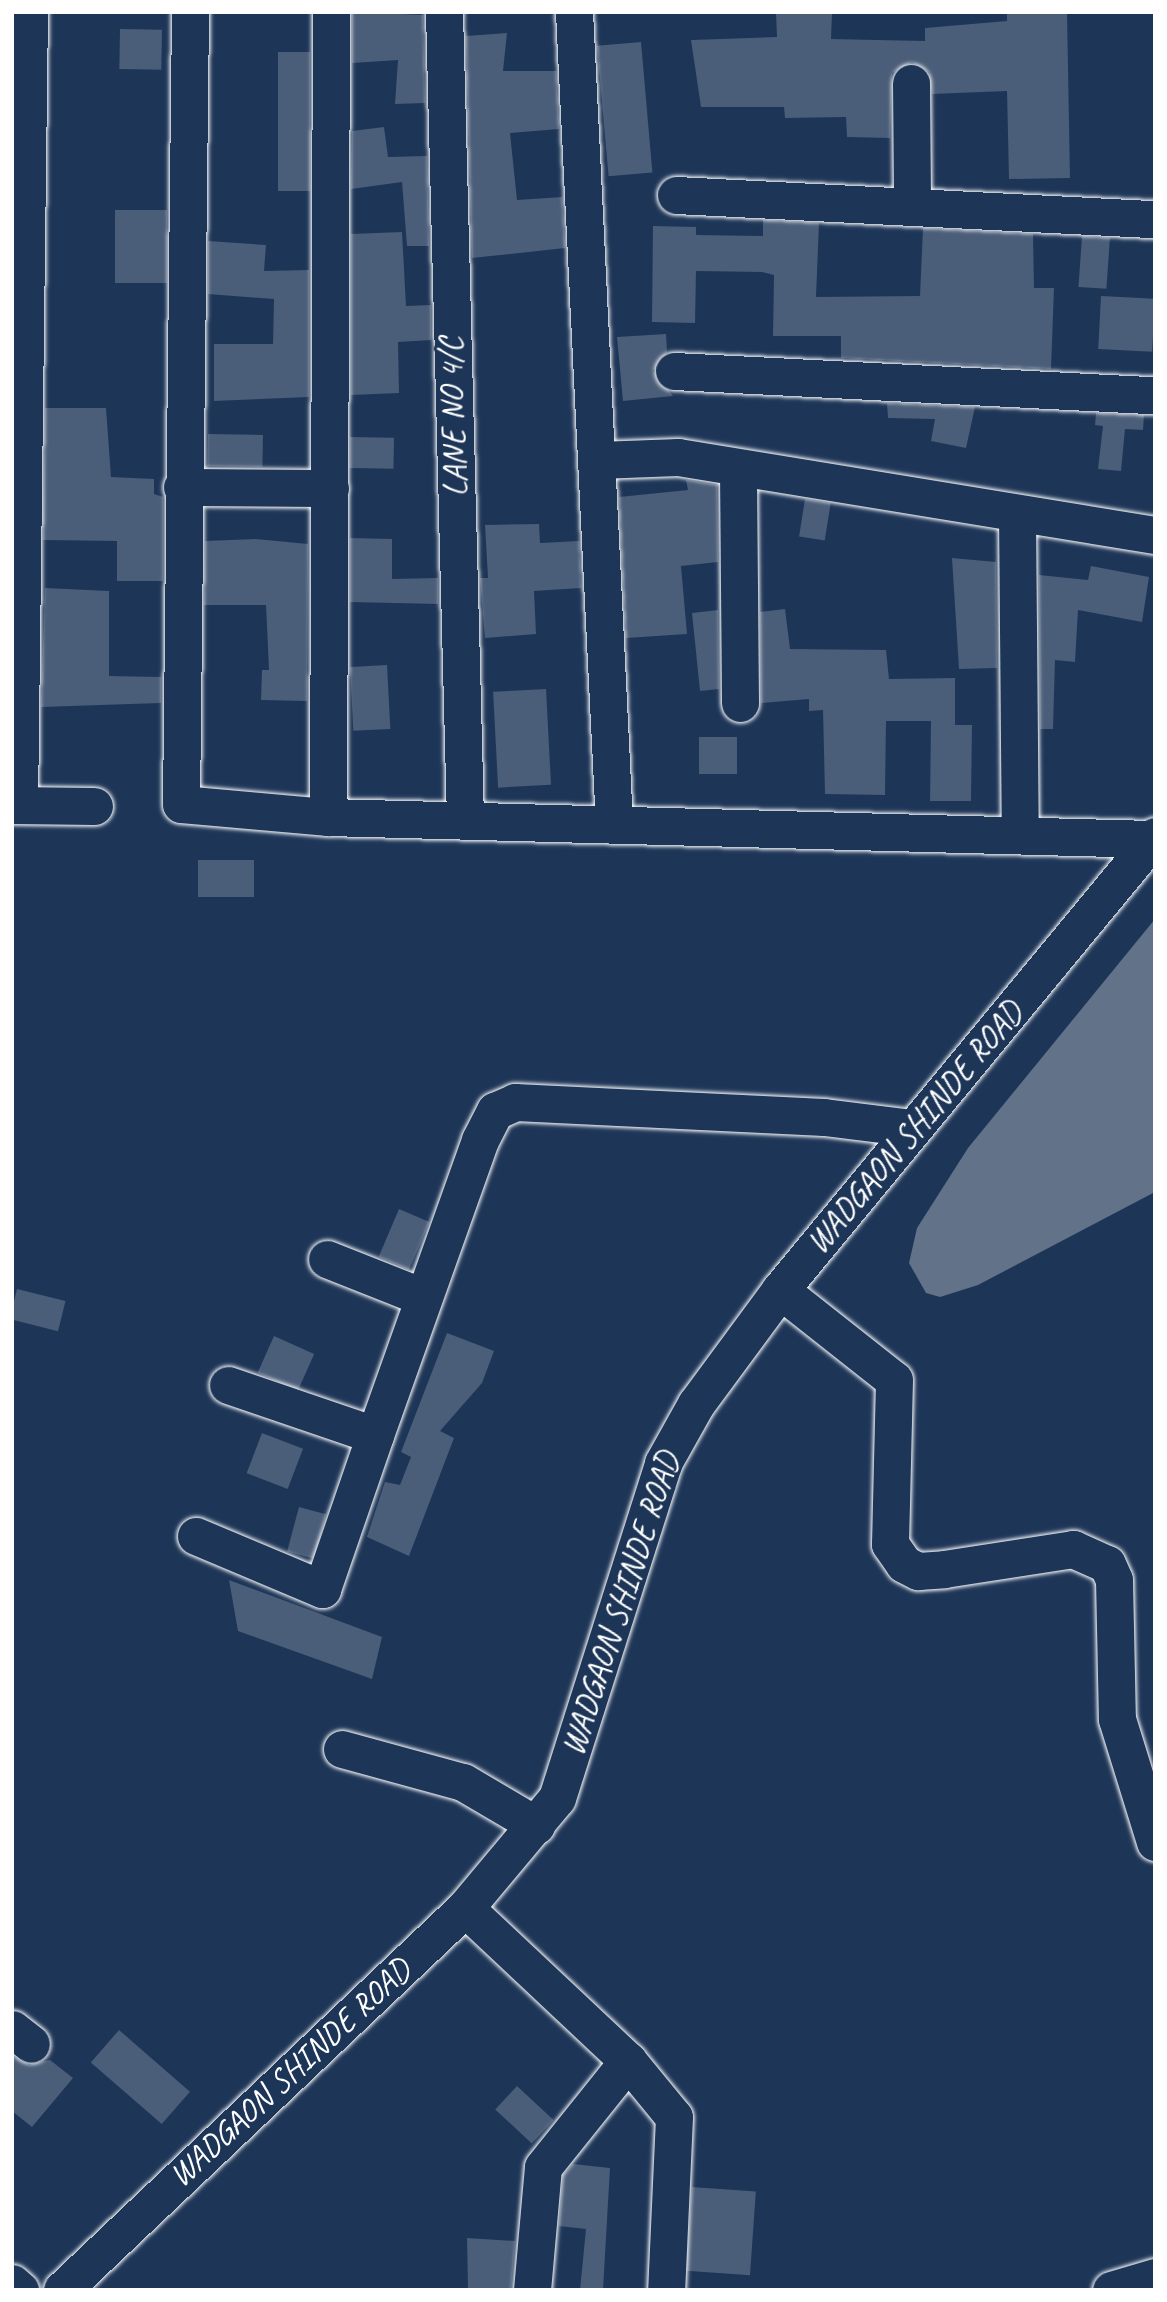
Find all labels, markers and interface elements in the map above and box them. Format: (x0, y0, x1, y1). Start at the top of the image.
street label: LANE NO 4/C (431, 336, 477, 498)
street label: WADGAON SHINDE ROAD (798, 994, 1032, 1262)
street label: WADGAON SHINDE ROAD (553, 1447, 689, 1761)
street label: WADGAON SHINDE ROAD (161, 1951, 419, 2195)

